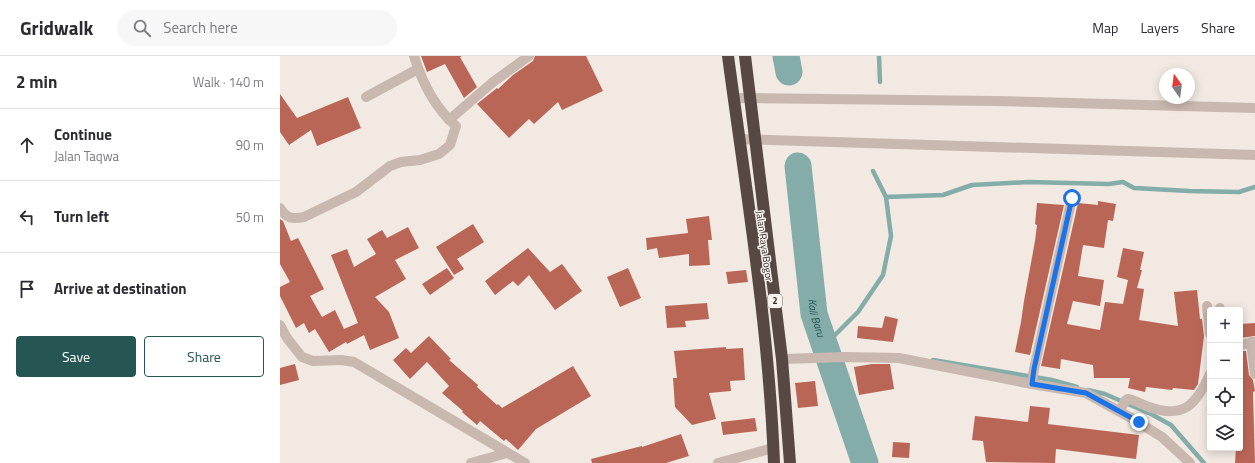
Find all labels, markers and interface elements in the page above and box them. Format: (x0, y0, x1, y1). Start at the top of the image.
search box (117, 10, 397, 46)
text: Gridwalk (20, 13, 93, 42)
text: Search here (163, 16, 238, 39)
icon: search (131, 17, 153, 39)
text: Map (1092, 17, 1118, 38)
text: Layers (1140, 17, 1179, 38)
text: Share (1201, 17, 1235, 38)
north arrow (1159, 68, 1195, 104)
text: 2 min (16, 69, 57, 95)
text: Walk · 140 m (193, 72, 264, 92)
text: Continue (54, 123, 112, 146)
icon: ahead (16, 134, 38, 156)
text: 90 m (236, 135, 264, 155)
text: Jalan Taqwa (54, 146, 119, 166)
route start (1063, 189, 1081, 207)
text: Turn left (54, 205, 109, 228)
icon: left (16, 206, 38, 228)
text: 50 m (236, 207, 264, 227)
street label: Jalan Raya Bogor (752, 210, 777, 283)
text: Arrive at destination (54, 277, 187, 300)
icon: arrive (16, 278, 38, 300)
road number: 2 (768, 294, 782, 308)
water label: Kali Baru (804, 298, 830, 340)
map controls (1207, 307, 1243, 451)
button: + (1207, 307, 1243, 343)
button: Save (16, 336, 136, 377)
button: Share (144, 336, 264, 377)
button: − (1207, 343, 1243, 379)
button: locate (1207, 379, 1243, 415)
route end (1130, 413, 1148, 431)
button: layers (1207, 415, 1243, 451)

